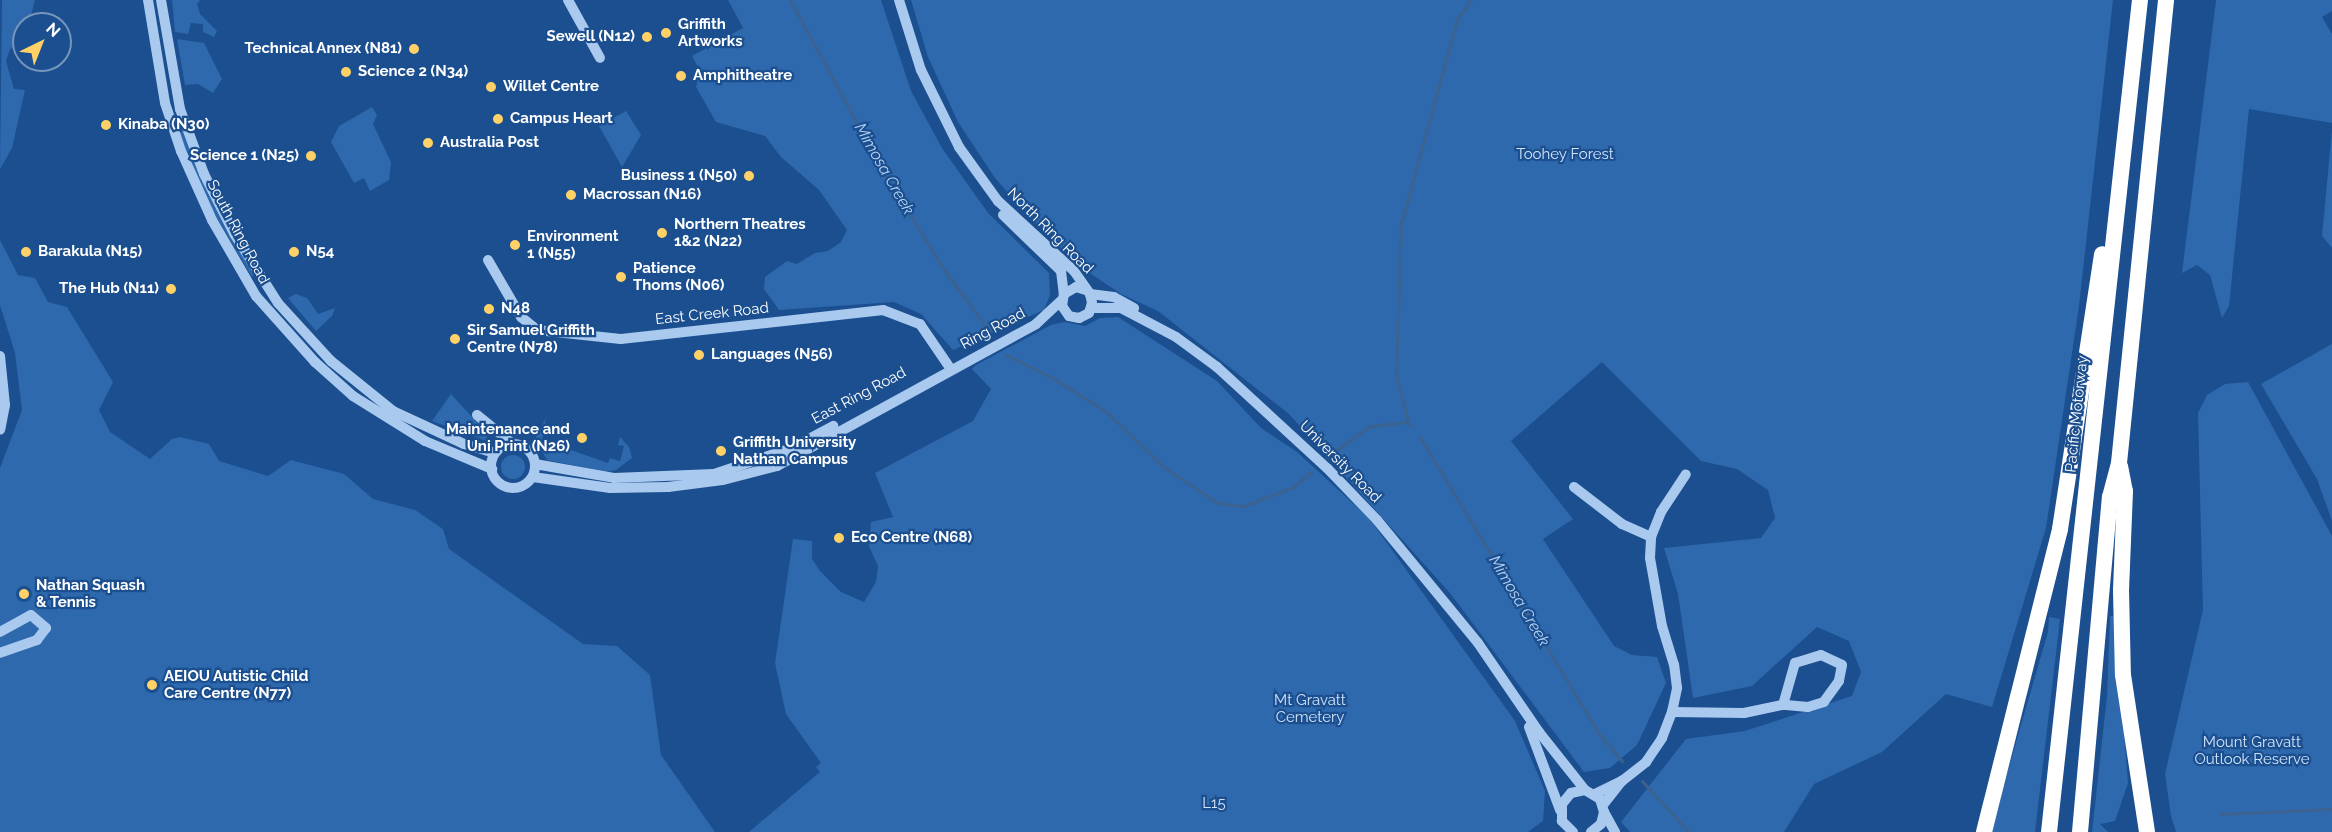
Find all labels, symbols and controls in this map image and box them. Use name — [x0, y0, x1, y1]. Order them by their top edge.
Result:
north arrow — [12, 12, 72, 72]
place label: Griffith Artworks — [678, 15, 743, 50]
text: N — [42, 19, 64, 41]
marker: Griffith Artworks — [659, 26, 673, 40]
place label: Sewell (N12) — [546, 28, 635, 46]
marker: Sewell (N12) — [640, 30, 654, 44]
place label: Technical Annex (N81) — [244, 40, 402, 58]
marker: Technical Annex (N81) — [407, 42, 421, 56]
place label: Science 2 (N34) — [358, 63, 468, 81]
marker: Science 2 (N34) — [339, 65, 353, 79]
place label: Amphitheatre — [693, 67, 792, 85]
marker: Amphitheatre — [674, 69, 688, 83]
place label: Willet Centre — [503, 78, 599, 96]
marker: Willet Centre — [484, 80, 498, 94]
place label: Campus Heart — [510, 110, 613, 128]
marker: Campus Heart — [491, 112, 505, 126]
place label: Kinaba (N30) — [118, 116, 209, 134]
marker: Kinaba (N30) — [99, 118, 113, 132]
water label: Mimosa Creek — [850, 120, 918, 218]
place label: Australia Post — [440, 134, 539, 152]
marker: Australia Post — [421, 136, 435, 150]
park label: Toohey Forest — [1516, 146, 1614, 164]
place label: Science 1 (N25) — [190, 147, 299, 165]
marker: Science 1 (N25) — [304, 149, 318, 163]
place label: Business 1 (N50) — [621, 167, 737, 185]
marker: Business 1 (N50) — [742, 169, 756, 183]
street label: South Ring Road — [203, 177, 273, 287]
street label: North Ring Road — [1003, 184, 1097, 278]
place label: Macrossan (N16) — [583, 186, 701, 204]
marker: Macrossan (N16) — [564, 188, 578, 202]
place label: Northern Theatres 1&2 (N22) — [674, 215, 806, 250]
marker: Northern Theatres 1&2 (N22) — [655, 226, 669, 240]
place label: Environment 1 (N55) — [527, 227, 619, 262]
marker: Environment 1 (N55) — [508, 238, 522, 252]
place label: Barakula (N15) — [38, 243, 142, 261]
place label: N54 — [306, 243, 334, 261]
marker: Barakula (N15) — [19, 245, 33, 259]
marker: N54 — [287, 245, 301, 259]
place label: Patience Thoms (N06) — [633, 259, 724, 294]
marker: Patience Thoms (N06) — [614, 270, 628, 284]
place label: The Hub (N11) — [59, 280, 159, 298]
marker: The Hub (N11) — [164, 282, 178, 296]
street label: East Creek Road — [654, 299, 770, 329]
place label: N48 — [501, 300, 530, 318]
marker: N48 — [482, 302, 496, 316]
street label: Ring Road — [958, 304, 1028, 354]
place label: Sir Samuel Griffith Centre (N78) — [467, 321, 596, 356]
marker: Sir Samuel Griffith Centre (N78) — [448, 332, 462, 346]
place label: Languages (N56) — [711, 346, 832, 364]
marker: Languages (N56) — [692, 348, 706, 362]
street label: Pacific Motorway — [2062, 355, 2092, 473]
street label: East Ring Road — [809, 364, 909, 428]
street label: University Road — [1295, 417, 1385, 507]
place label: Maintenance and Uni Print (N26) — [446, 420, 570, 455]
marker: Maintenance and Uni Print (N26) — [575, 431, 589, 445]
place label: Griffith University Nathan Campus — [733, 433, 856, 468]
marker: Griffith University Nathan Campus — [714, 444, 728, 458]
place label: Eco Centre (N68) — [851, 529, 972, 547]
marker: Eco Centre (N68) — [832, 531, 846, 545]
water label: Mimosa Creek — [1484, 552, 1554, 650]
place label: Nathan Squash & Tennis — [36, 576, 145, 611]
marker: Nathan Squash & Tennis — [17, 587, 31, 601]
place label: AEIOU Autistic Child Care Centre (N77) — [164, 667, 309, 702]
marker: AEIOU Autistic Child Care Centre (N77) — [145, 678, 159, 692]
park label: Mt Gravatt Cemetery — [1274, 691, 1346, 726]
park label: Mount Gravatt Outlook Reserve — [2194, 733, 2310, 768]
park label: L15 — [1202, 795, 1226, 813]

